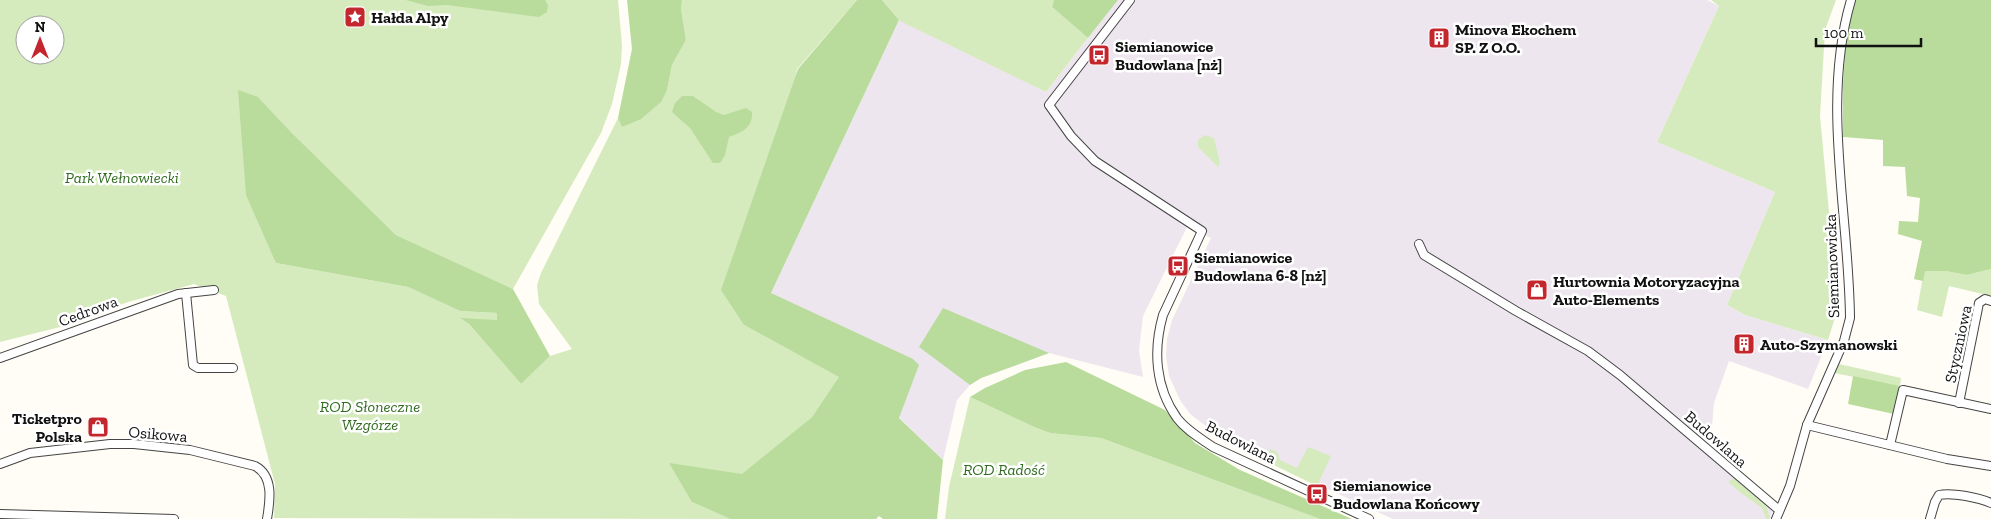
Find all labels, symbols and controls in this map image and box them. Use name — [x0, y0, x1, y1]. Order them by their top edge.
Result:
place icon: Hałda Alpy — [343, 5, 367, 29]
place label: Hałda Alpy — [371, 8, 449, 27]
north arrow — [15, 15, 65, 65]
scale bar — [1816, 15, 1921, 47]
text: N — [35, 19, 46, 36]
place label: Minova Ekochem SP. Z O.O. — [1455, 20, 1576, 57]
text: 100 m — [1824, 24, 1863, 42]
building icon: Minova Ekochem SP. Z O.O. — [1427, 26, 1451, 50]
place label: Siemianowice Budowlana [nż] — [1115, 37, 1222, 75]
bus stop icon: Siemianowice Budowlana [nż] — [1087, 43, 1111, 67]
park label: Park Wełnowiecki — [65, 168, 179, 187]
street label: Siemianowicka — [1821, 213, 1843, 318]
place label: Siemianowice Budowlana 6-8 [nż] — [1194, 248, 1327, 286]
bus stop icon: Siemianowice Budowlana 6-8 [nż] — [1166, 254, 1190, 278]
place label: Hurtownia Motoryzacyjna Auto-Elements — [1553, 272, 1740, 309]
shop icon: Hurtownia Motoryzacyjna Auto-Elements — [1525, 278, 1549, 302]
street label: Cedrowa — [56, 291, 120, 330]
street label: Styczniowa — [1941, 303, 1976, 385]
building icon: Auto-Szymanowski — [1732, 332, 1756, 356]
place label: Auto-Szymanowski — [1760, 335, 1898, 354]
park label: ROD Słoneczne Wzgórze — [320, 397, 420, 434]
street label: Budowlana — [1681, 407, 1751, 471]
place label: Ticketpro Polska — [12, 409, 83, 446]
shop icon: Ticketpro Polska — [86, 415, 110, 439]
street label: Budowlana — [1203, 416, 1280, 468]
street label: Osikowa — [128, 422, 189, 446]
park label: ROD Radość — [963, 460, 1045, 479]
place label: Siemianowice Budowlana Końcowy — [1333, 476, 1480, 513]
bus stop icon: Siemianowice Budowlana Końcowy — [1305, 482, 1329, 506]

